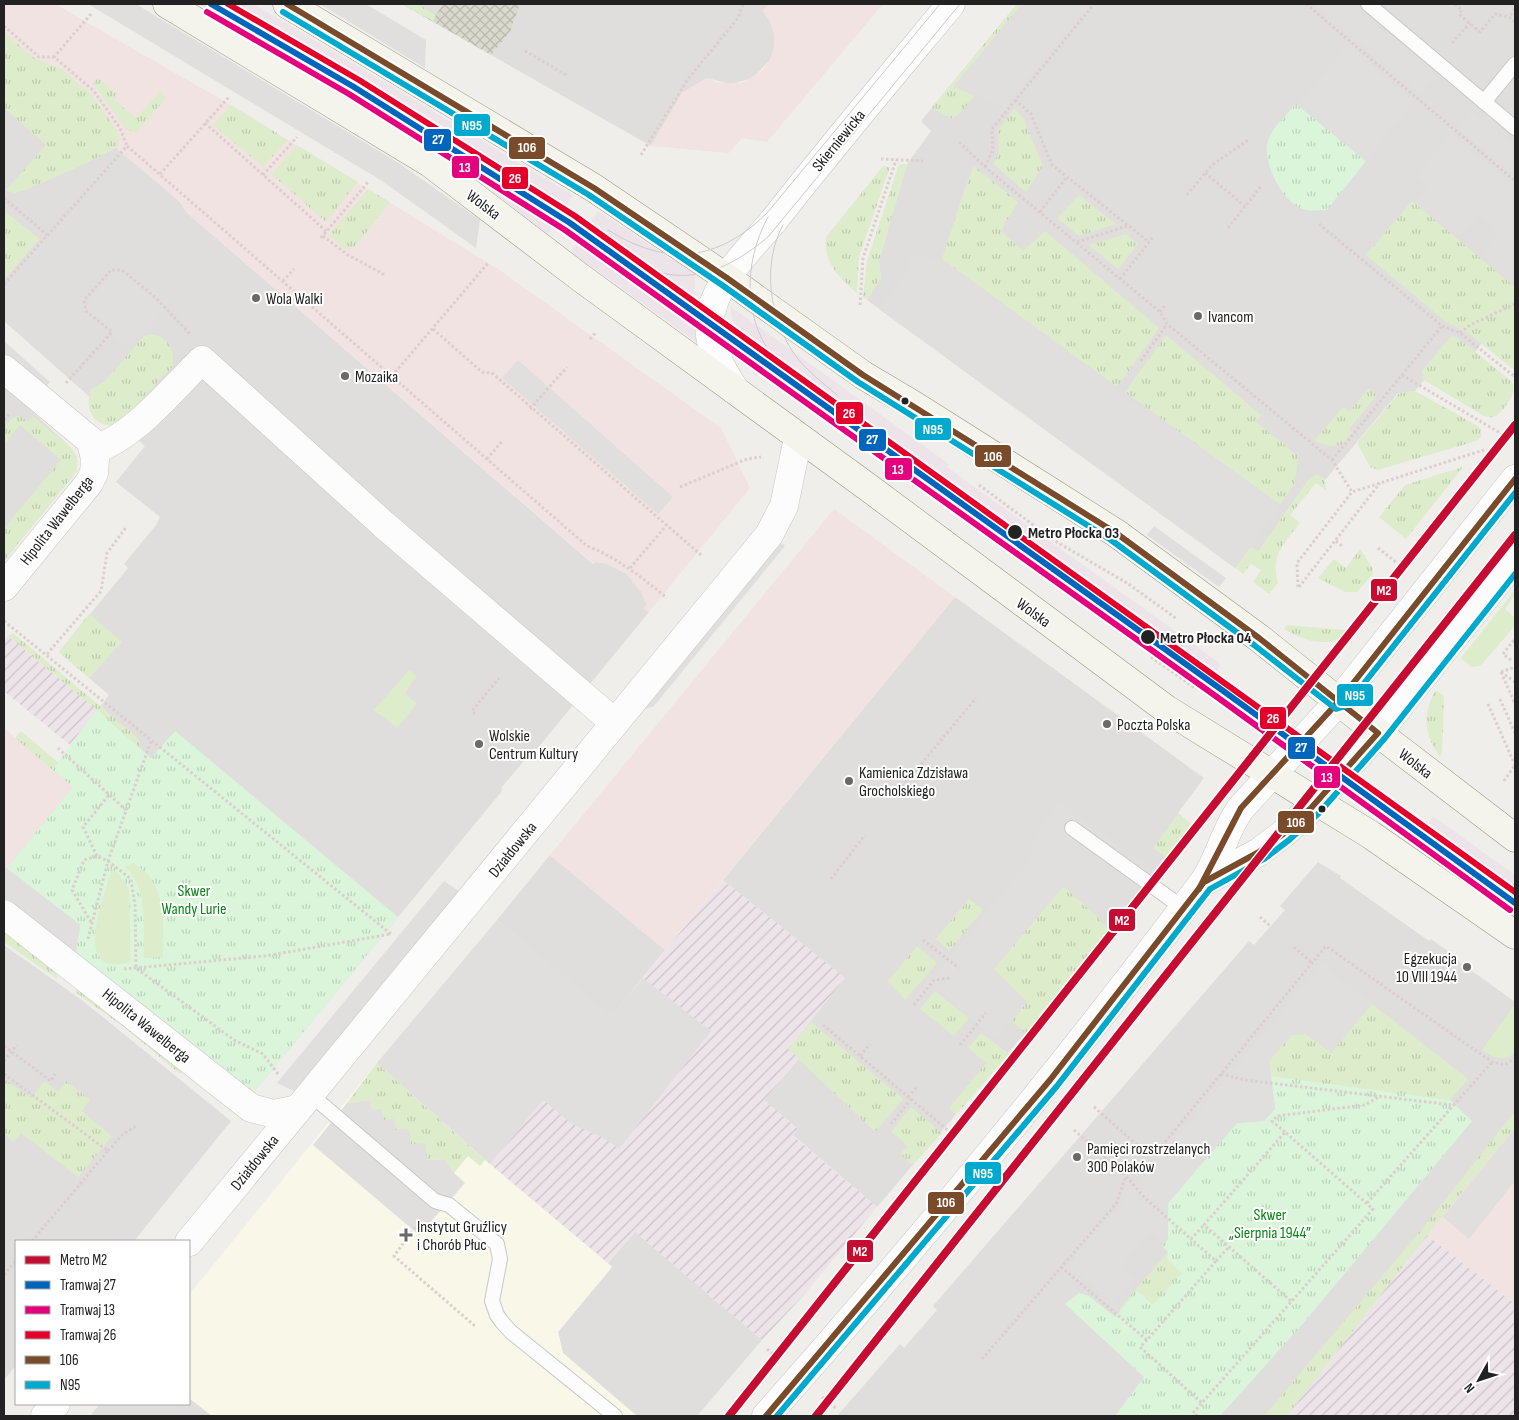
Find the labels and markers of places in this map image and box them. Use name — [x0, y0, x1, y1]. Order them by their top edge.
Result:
place label: Wola Walki — [266, 290, 323, 309]
marker: Wola Walki — [250, 292, 262, 304]
place label: Ivancom — [1208, 308, 1253, 327]
marker: Ivancom — [1192, 310, 1204, 322]
place label: Mozaika — [355, 368, 398, 387]
marker: Mozaika — [339, 370, 351, 382]
unlabelled marker — [900, 396, 910, 406]
marker: Metro Płocka 03 — [1006, 523, 1024, 541]
place label: Metro Płocka 03 — [1028, 524, 1119, 543]
marker: Metro Płocka 04 — [1139, 628, 1157, 646]
place label: Metro Płocka 04 — [1160, 629, 1252, 648]
place label: Poczta Polska — [1117, 716, 1190, 735]
marker: Poczta Polska — [1101, 718, 1113, 730]
place label: Wolskie Centrum Kultury — [489, 727, 578, 764]
marker: Wolskie Centrum Kultury — [473, 738, 485, 750]
place label: Kamienica Zdzisława Grocholskiego — [859, 764, 968, 801]
marker: Kamienica Zdzisława Grocholskiego — [843, 775, 855, 787]
unlabelled marker — [1317, 804, 1327, 814]
place label: Egzekucja 10 VIII 1944 — [1396, 950, 1457, 987]
marker: Egzekucja 10 VIII 1944 — [1461, 961, 1473, 973]
place label: Pamięci rozstrzelanych 300 Polaków — [1087, 1140, 1210, 1177]
marker: Pamięci rozstrzelanych 300 Polaków — [1071, 1151, 1083, 1163]
place label: Instytut Gruźlicy i Chorób Płuc — [417, 1218, 507, 1255]
marker: Instytut Gruźlicy i Chorób Płuc — [399, 1228, 413, 1242]

